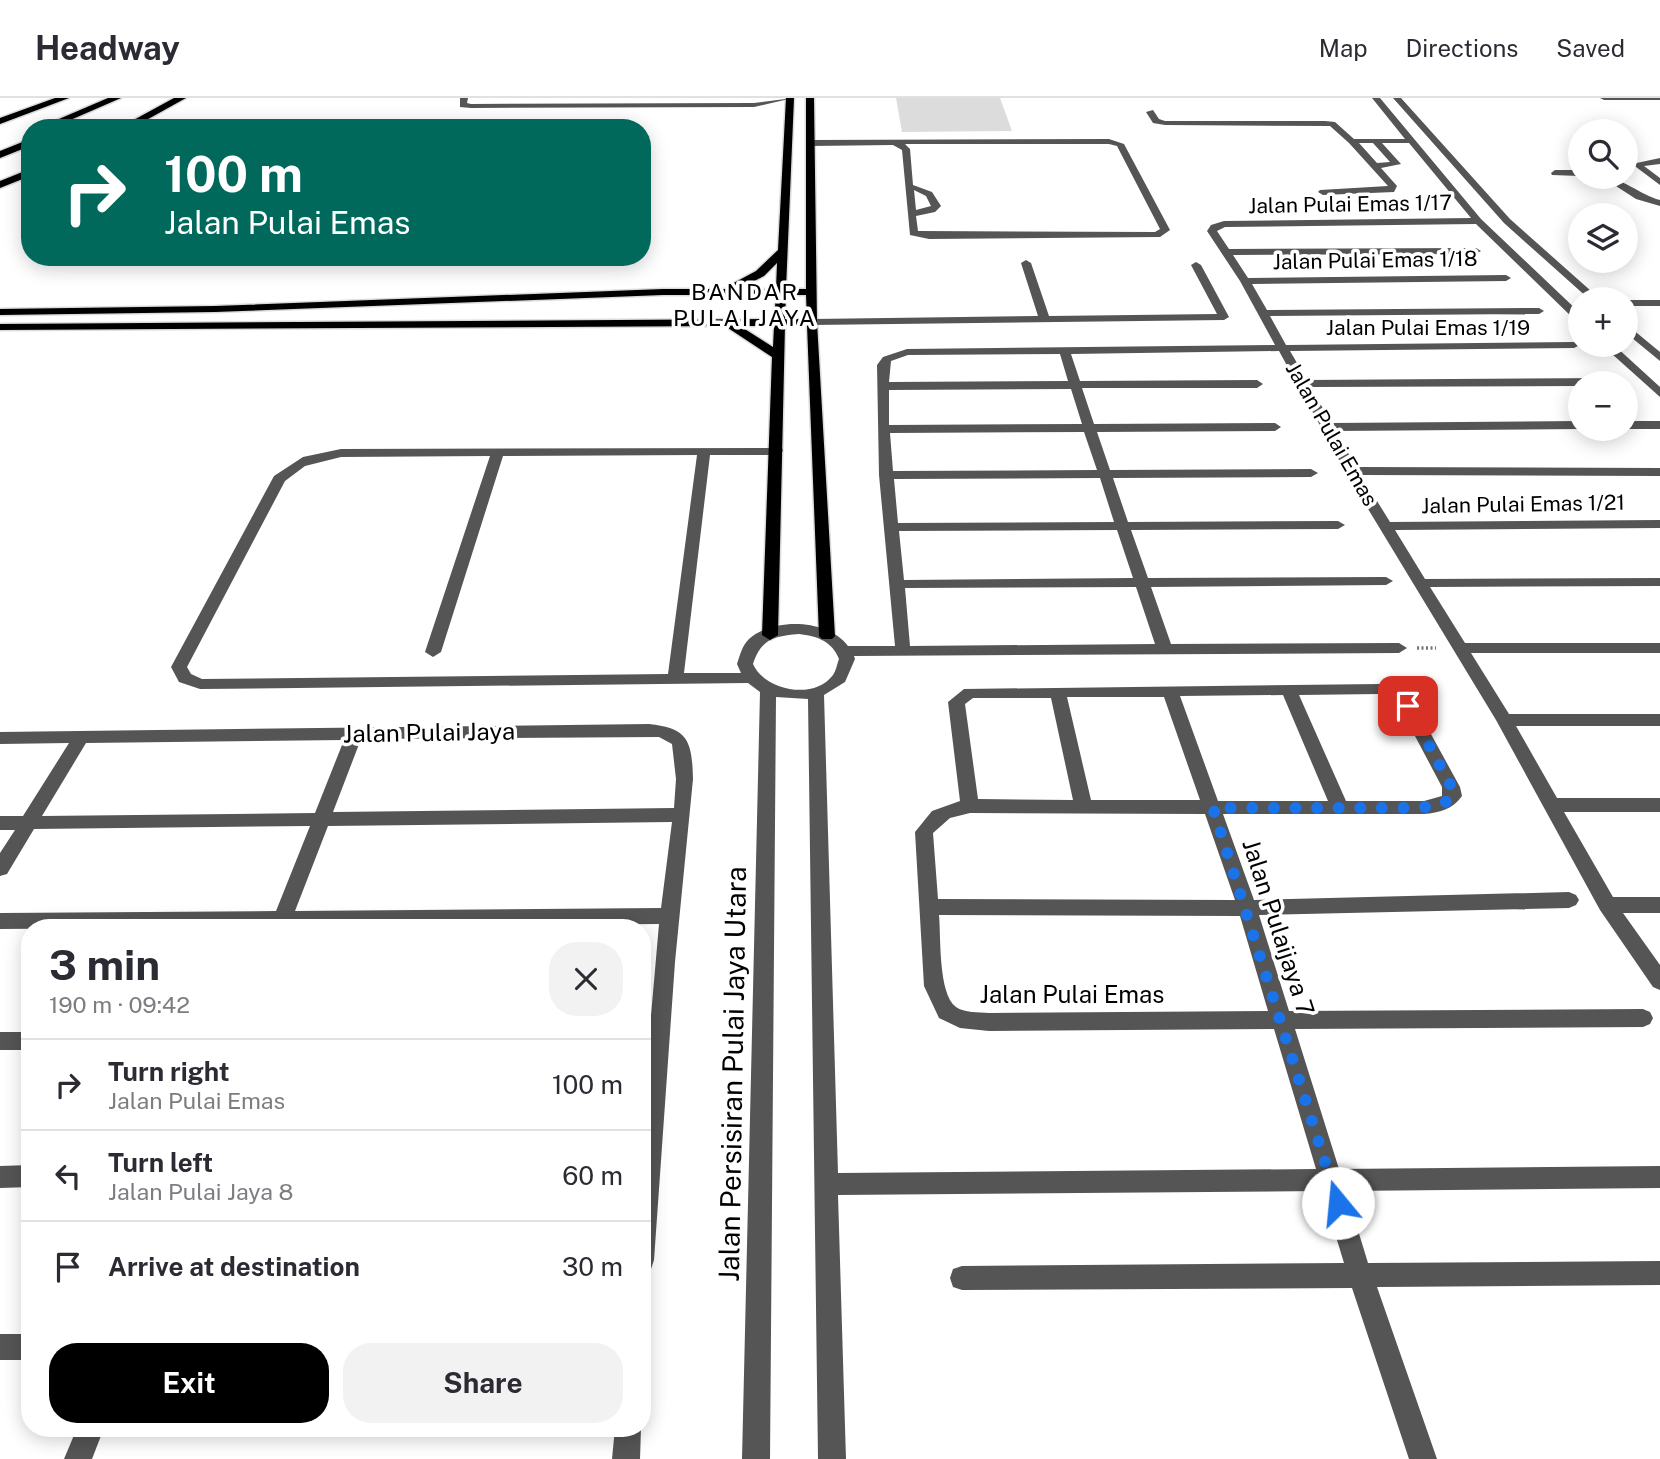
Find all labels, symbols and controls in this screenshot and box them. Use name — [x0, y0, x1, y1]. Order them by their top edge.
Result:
text: Headway — [35, 29, 180, 67]
text: Map — [1319, 34, 1368, 62]
text: Directions — [1406, 34, 1518, 62]
text: Saved — [1556, 34, 1625, 62]
map controls — [1568, 119, 1638, 441]
button: search — [1568, 119, 1638, 189]
text: 100 m — [164, 145, 303, 203]
icon: right — [49, 147, 140, 238]
street label: Jalan Pulai Emas 1/17 — [1248, 190, 1452, 218]
button: layers — [1568, 203, 1638, 273]
text: Jalan Pulai Emas — [164, 204, 410, 241]
street label: Jalan Pulai Emas 1/18 — [1272, 246, 1478, 274]
district label: BANDAR PULAI JAYA — [673, 278, 817, 331]
button: + — [1568, 287, 1638, 357]
street label: Jalan Pulai Emas 1/19 — [1326, 315, 1530, 340]
street label: Jalan Pulai Emas — [1281, 358, 1383, 510]
button: − — [1568, 371, 1638, 441]
street label: Jalan Pulai Emas 1/21 — [1421, 490, 1625, 518]
pin — [1378, 676, 1438, 736]
icon: arrive — [1389, 687, 1427, 725]
street label: Jalan Pulai Jaya — [343, 716, 515, 748]
street label: Jalan Pulaijaya 7 — [1237, 835, 1321, 1019]
street label: Jalan Persisiran Pulai Jaya Utara — [712, 866, 752, 1282]
text: 3 min — [49, 940, 160, 989]
button: close — [549, 942, 623, 1016]
street label: Jalan Pulai Emas — [980, 980, 1164, 1008]
text: 190 m · 09:42 — [49, 991, 190, 1018]
text: Turn right — [108, 1056, 230, 1087]
icon: right — [49, 1066, 87, 1104]
text: 100 m — [552, 1069, 623, 1100]
text: Jalan Pulai Emas — [108, 1087, 285, 1114]
text: Turn left — [108, 1147, 213, 1178]
icon: left — [49, 1157, 87, 1195]
text: 60 m — [562, 1160, 623, 1191]
position arrow — [1301, 1166, 1375, 1240]
text: Jalan Pulai Jaya 8 — [108, 1178, 294, 1205]
icon: arrive — [49, 1248, 87, 1286]
text: Arrive at destination — [108, 1251, 360, 1282]
text: 30 m — [562, 1251, 623, 1282]
button: Exit — [49, 1343, 329, 1423]
button: Share — [343, 1343, 623, 1423]

